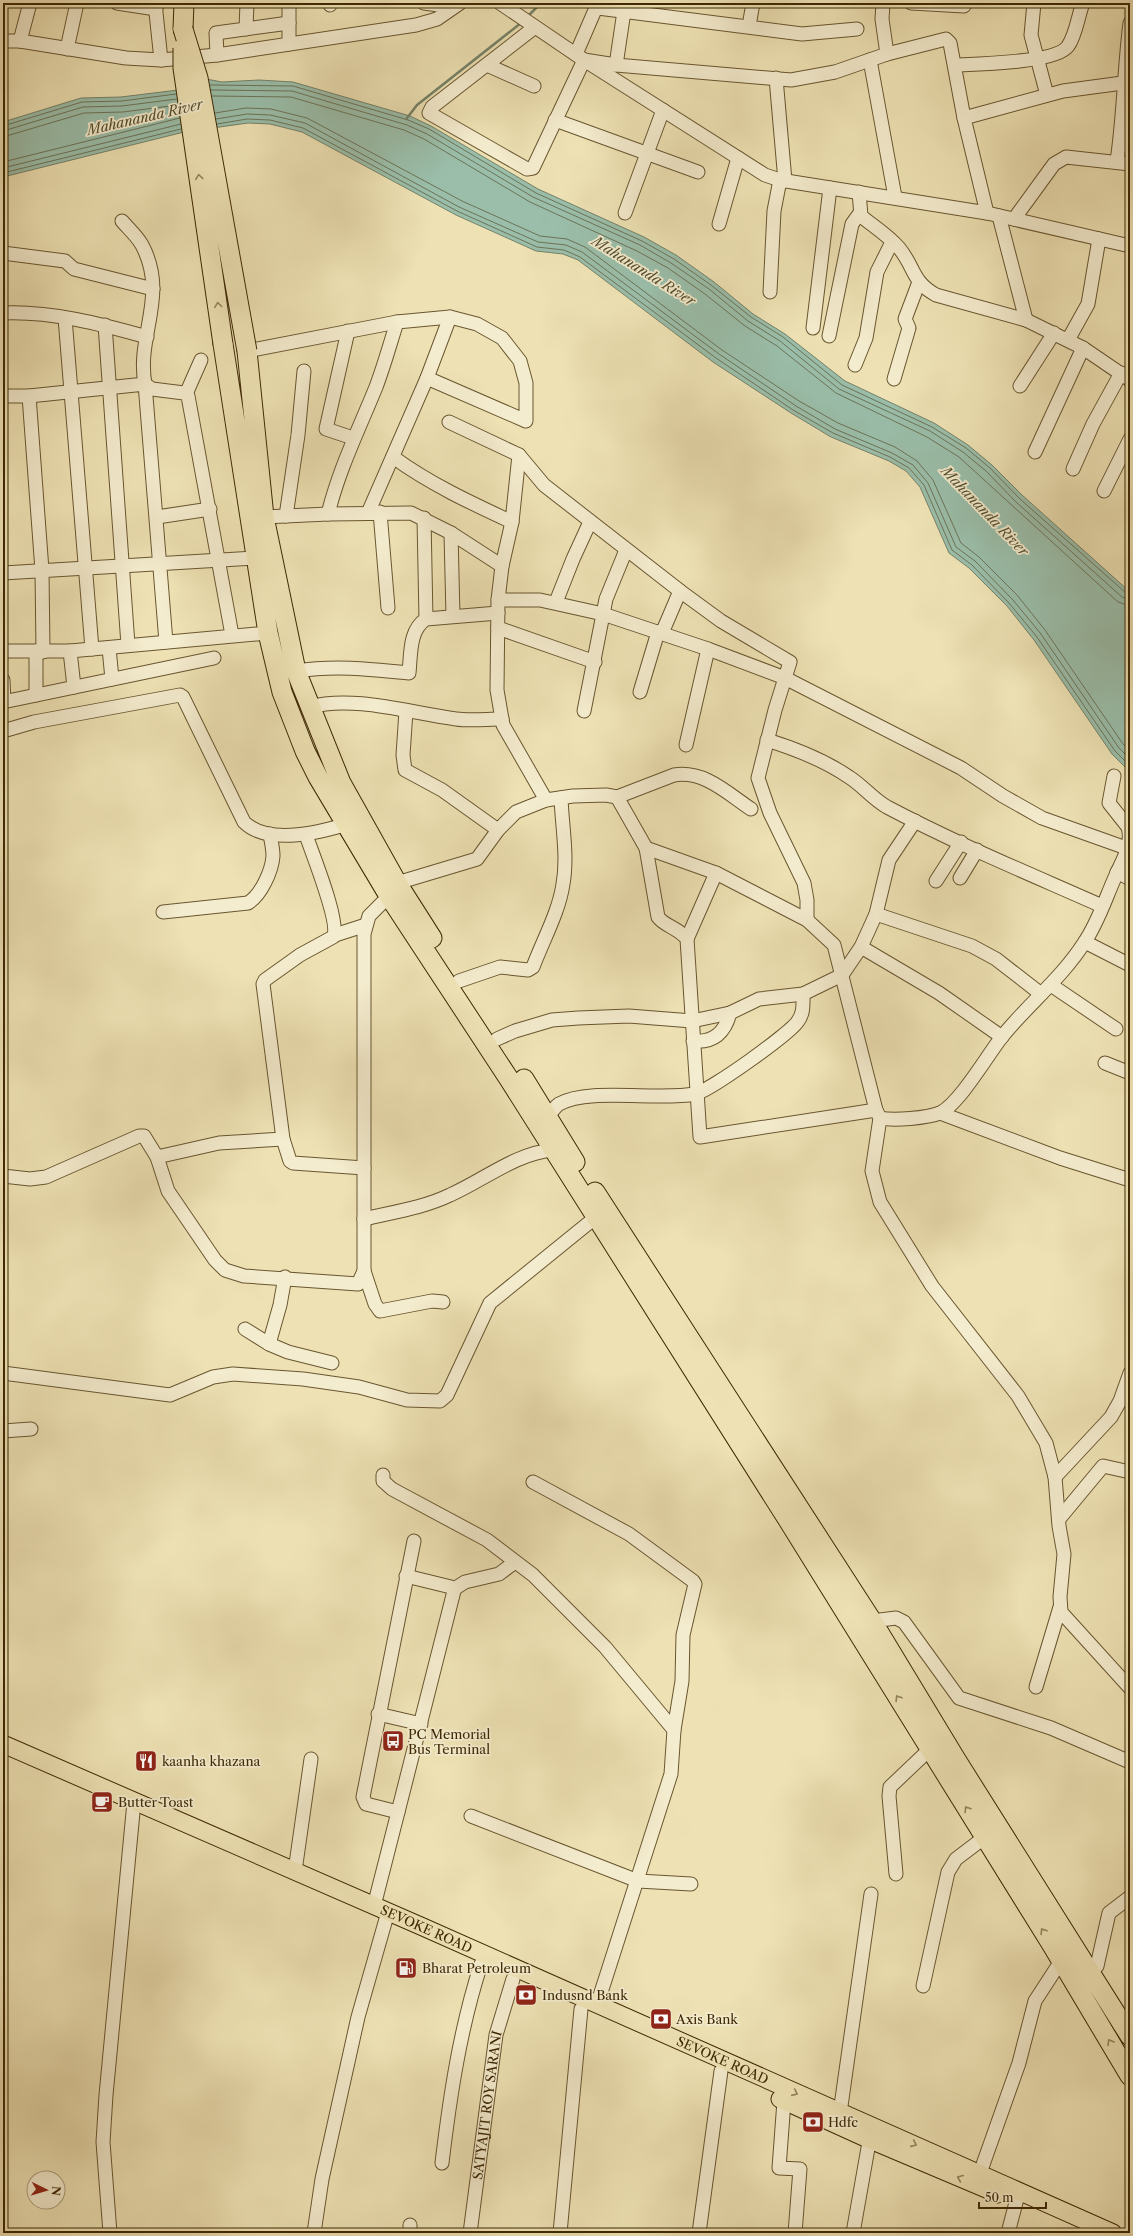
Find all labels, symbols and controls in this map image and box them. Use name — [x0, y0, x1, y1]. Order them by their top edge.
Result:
water label: Mahananda River — [83, 95, 206, 140]
one-way arrow — [195, 173, 204, 180]
water label: Mahananda River — [587, 231, 700, 311]
one-way arrow — [214, 302, 223, 308]
water label: Mahananda River — [936, 461, 1034, 561]
one-way arrow — [896, 1695, 903, 1702]
place label: PC Memorial Bus Terminal — [408, 1726, 491, 1757]
bus stop icon: PC Memorial Bus Terminal — [380, 1728, 406, 1754]
restaurant icon: kaanha khazana — [133, 1748, 159, 1774]
place label: kaanha khazana — [162, 1753, 261, 1769]
cafe icon: Butter Toast — [89, 1789, 115, 1815]
place label: Butter Toast — [118, 1794, 194, 1810]
one-way arrow — [964, 1806, 972, 1813]
street label: SEVOKE ROAD — [378, 1901, 475, 1956]
one-way arrow — [1040, 1928, 1048, 1935]
fuel station icon: Bharat Petroleum — [393, 1955, 419, 1981]
place label: Bharat Petroleum — [422, 1960, 531, 1976]
bank icon: Indusnd Bank — [513, 1982, 539, 2008]
place label: Indusnd Bank — [542, 1987, 628, 2003]
bank icon: Axis Bank — [648, 2006, 674, 2032]
place label: Axis Bank — [675, 2011, 738, 2027]
street label: SATYAJIT ROY SARANI — [469, 2028, 505, 2181]
street label: SEVOKE ROAD — [674, 2033, 771, 2087]
one-way arrow — [1107, 2039, 1114, 2046]
one-way arrow — [791, 2088, 798, 2096]
bank icon: Hdfc — [800, 2109, 826, 2135]
place label: Hdfc — [828, 2114, 858, 2130]
one-way arrow — [909, 2139, 917, 2147]
north arrow — [26, 2170, 66, 2210]
one-way arrow — [957, 2175, 964, 2183]
scale bar — [979, 2184, 1046, 2210]
text: N — [49, 2185, 63, 2197]
text: 50 m — [985, 2190, 1014, 2205]

